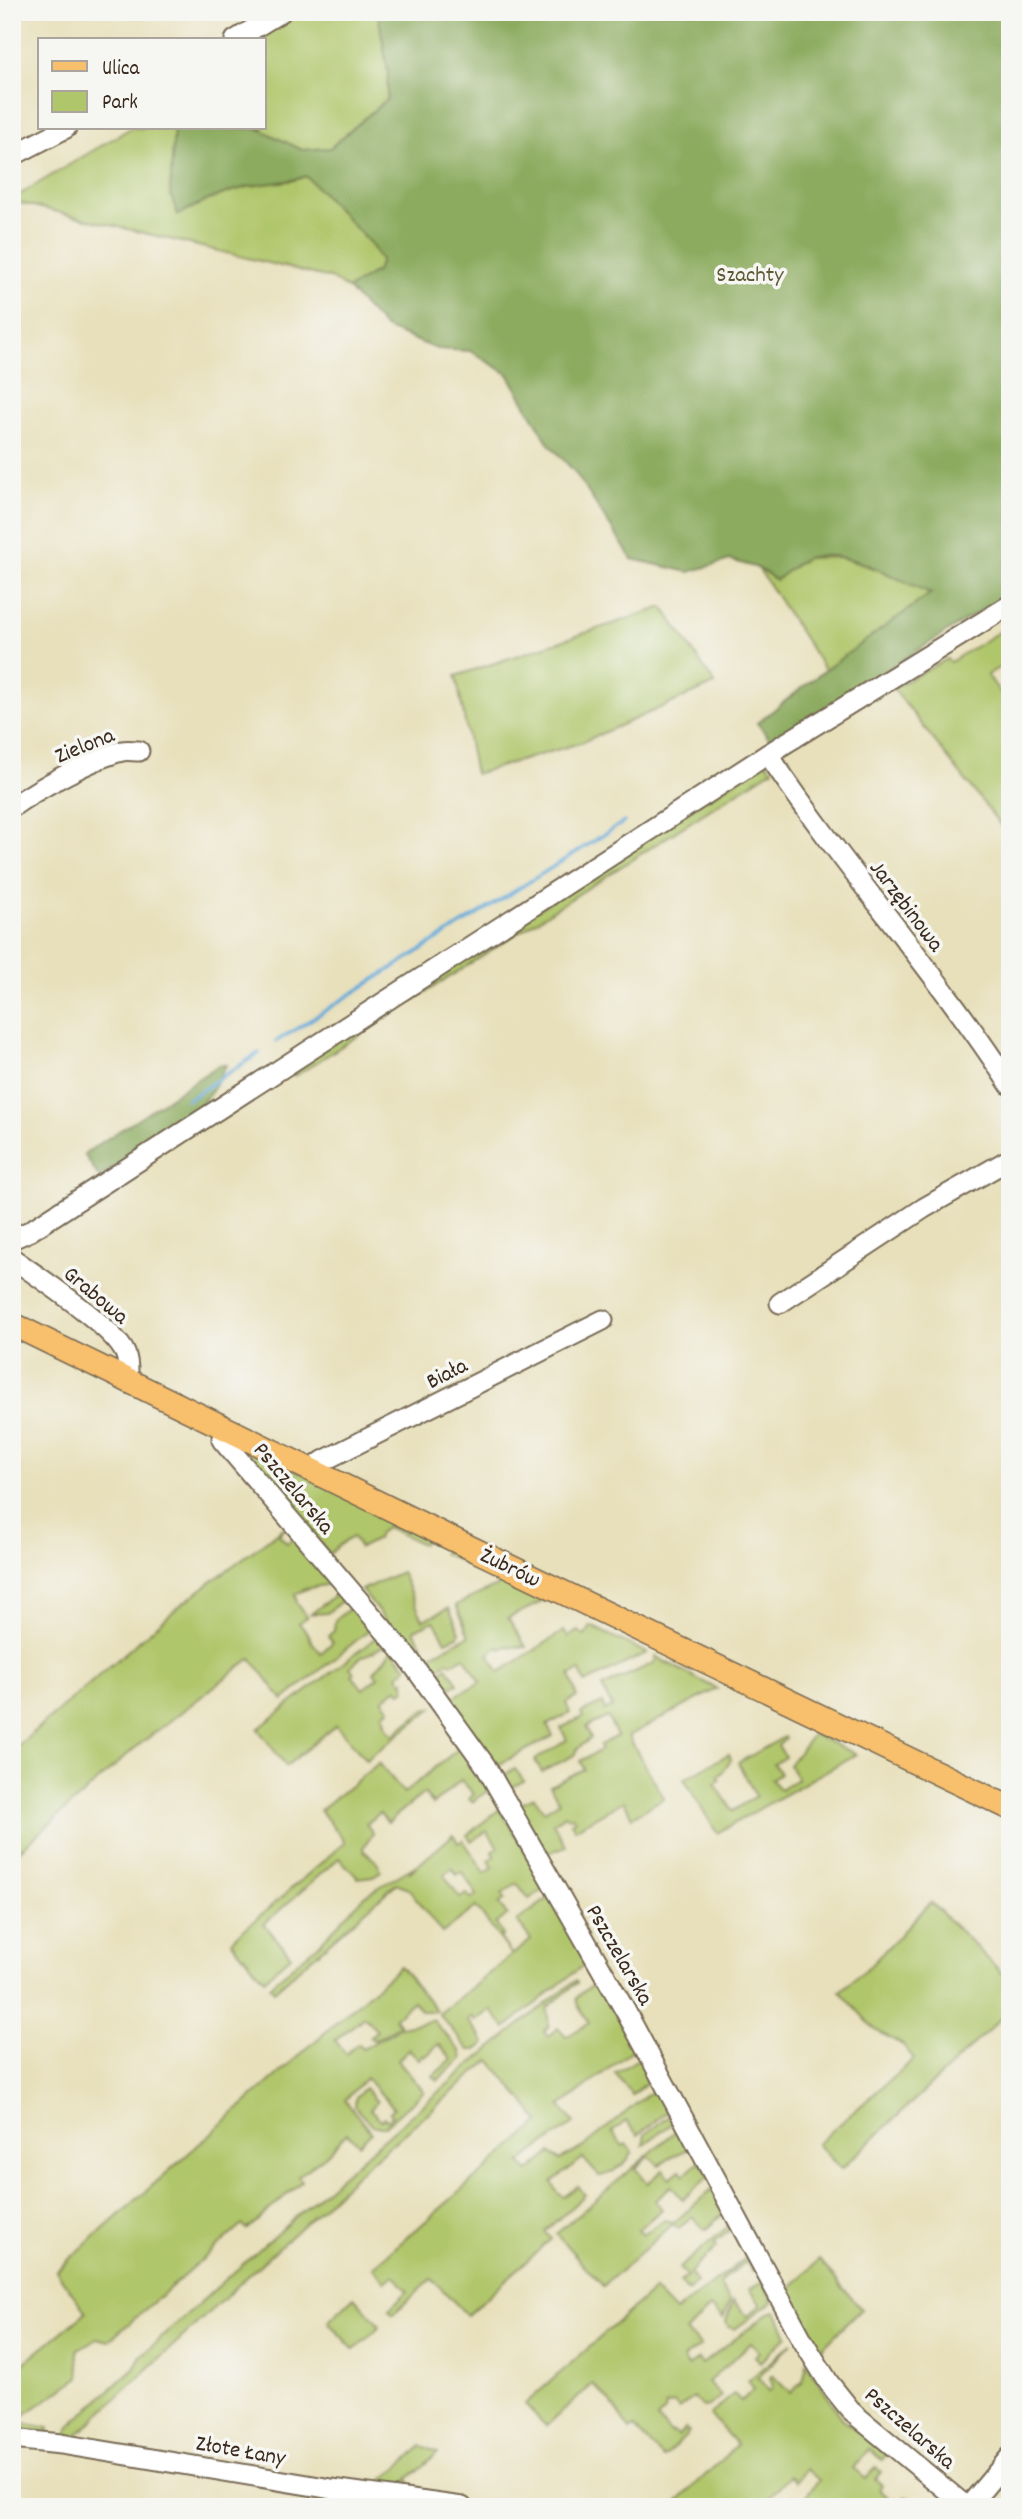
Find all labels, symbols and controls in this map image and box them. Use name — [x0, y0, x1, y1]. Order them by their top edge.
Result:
legend — [38, 38, 266, 130]
text: Ulica — [102, 55, 140, 85]
text: Park — [102, 89, 138, 119]
park label: Szachty — [716, 260, 784, 293]
street label: Zielona — [51, 720, 121, 774]
street label: Jarzębinowa — [860, 854, 951, 961]
street label: Grabowa — [55, 1259, 136, 1335]
street label: Biała — [421, 1350, 475, 1399]
street label: Pszczelarska — [244, 1436, 342, 1544]
street label: Żubrów — [474, 1540, 545, 1598]
street label: Pszczelarska — [576, 1899, 661, 2013]
street label: Pszczelarska — [856, 2381, 963, 2480]
street label: Złote Łany — [193, 2428, 288, 2477]

